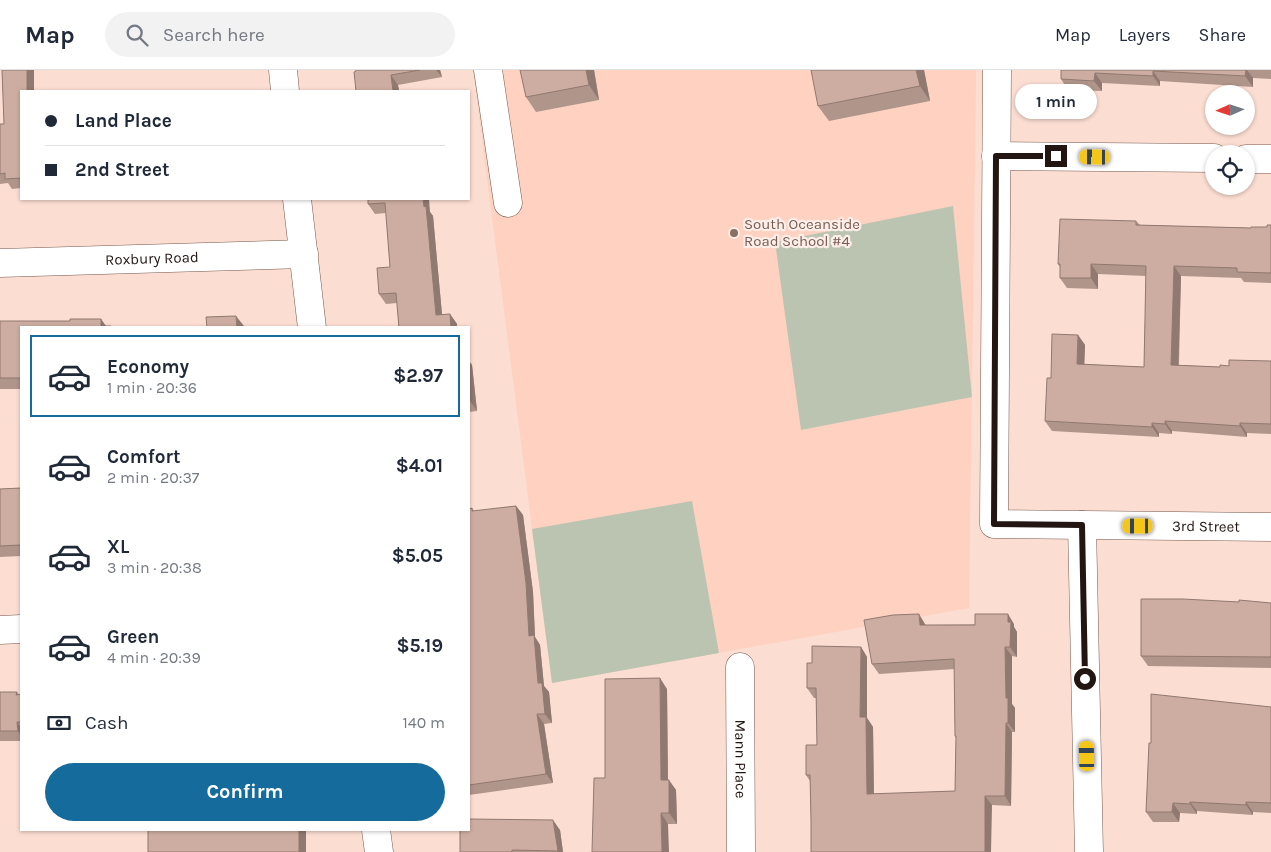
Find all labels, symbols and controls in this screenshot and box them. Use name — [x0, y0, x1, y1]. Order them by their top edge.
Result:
search box — [105, 12, 455, 57]
text: Map — [25, 21, 75, 49]
icon: search — [123, 21, 151, 49]
text: Search here — [163, 24, 265, 46]
text: Map — [1055, 24, 1091, 46]
text: Layers — [1119, 24, 1171, 46]
text: Share — [1199, 24, 1246, 46]
callout: 1 min — [1015, 83, 1097, 118]
north arrow — [1205, 85, 1255, 135]
map controls — [1205, 85, 1255, 195]
text: 1 min — [1036, 92, 1076, 111]
text: Land Place — [75, 110, 172, 132]
route end — [1045, 145, 1067, 167]
button: locate — [1205, 145, 1255, 195]
car — [1079, 149, 1110, 165]
text: 2nd Street — [75, 159, 170, 181]
place label: South Oceanside Road School #4 — [744, 215, 860, 250]
marker: South Oceanside Road School #4 — [728, 227, 740, 239]
street label: Roxbury Road — [105, 248, 199, 269]
icon: car — [47, 354, 92, 399]
text: Economy — [107, 356, 189, 378]
text: $2.97 — [393, 365, 443, 387]
text: 1 min · 20:36 — [107, 378, 197, 397]
icon: car — [47, 444, 92, 489]
text: Comfort — [107, 446, 181, 468]
text: $4.01 — [396, 455, 443, 477]
text: 2 min · 20:37 — [107, 468, 199, 487]
street label: 3rd Street — [1172, 517, 1240, 536]
car — [1123, 519, 1153, 534]
icon: car — [47, 534, 92, 579]
text: XL — [107, 536, 129, 558]
text: $5.05 — [392, 545, 443, 567]
text: 3 min · 20:38 — [107, 558, 202, 577]
icon: car — [47, 624, 92, 669]
text: Green — [107, 626, 159, 648]
text: $5.19 — [396, 635, 443, 657]
text: 4 min · 20:39 — [107, 648, 201, 667]
route start — [1074, 668, 1096, 690]
icon: cash — [45, 709, 73, 737]
text: Cash — [85, 712, 129, 734]
text: 140 m — [403, 713, 445, 732]
street label: Mann Place — [731, 719, 750, 798]
car — [1079, 741, 1094, 771]
button: Confirm — [45, 763, 445, 821]

